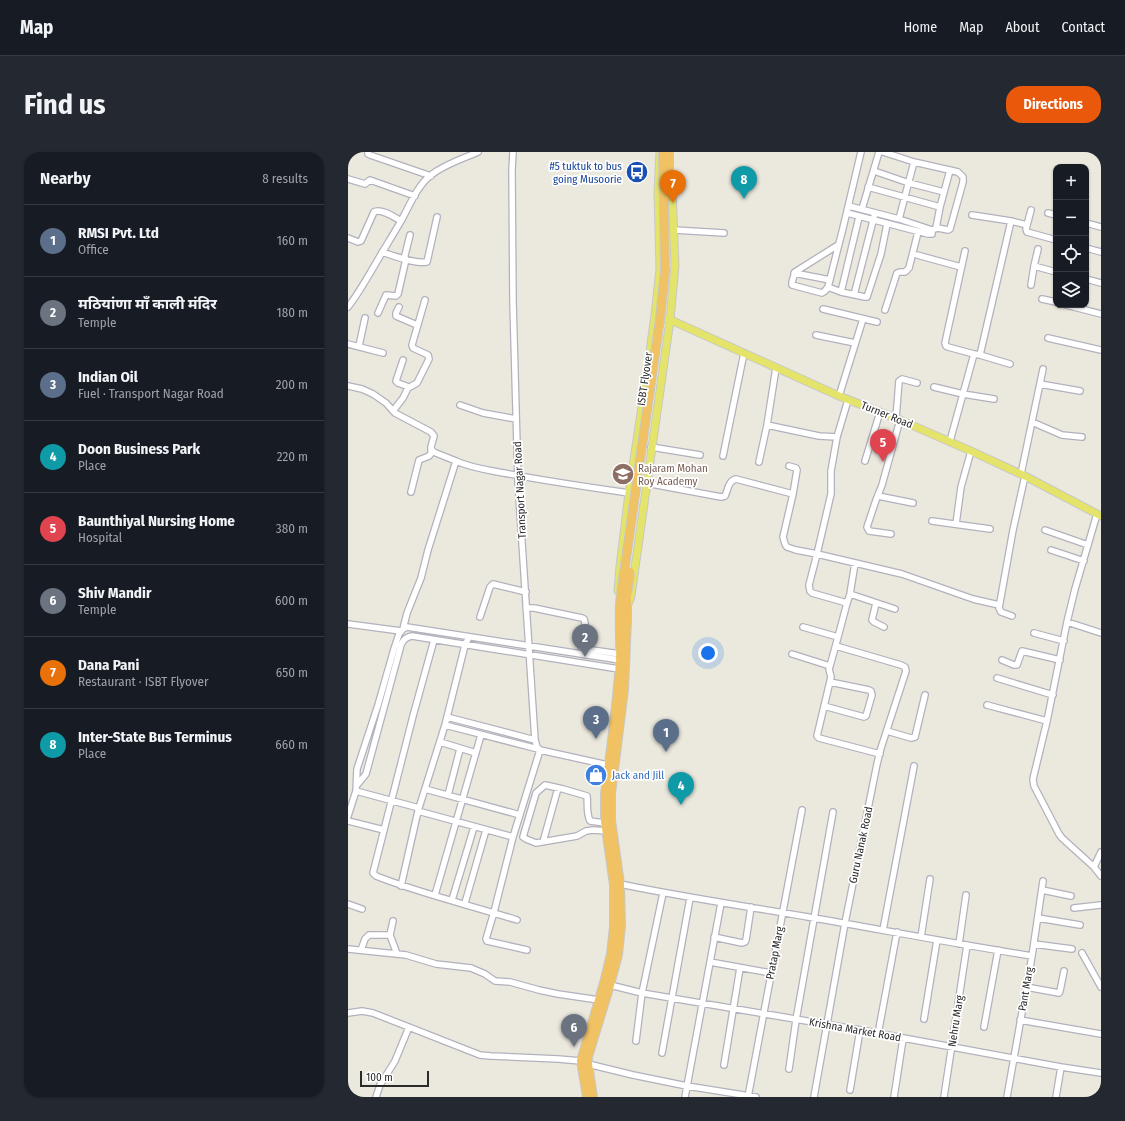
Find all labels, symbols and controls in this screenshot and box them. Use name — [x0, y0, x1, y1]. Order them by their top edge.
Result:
text: Map — [20, 16, 53, 39]
text: Home — [904, 19, 937, 36]
text: Map — [959, 19, 983, 36]
text: About — [1005, 19, 1040, 36]
text: Contact — [1062, 19, 1105, 36]
button: Directions — [1006, 86, 1101, 123]
text: Find us — [24, 88, 106, 121]
bus stop icon: #5 tuktuk to bus going Musoorie — [624, 159, 650, 185]
place label: #5 tuktuk to bus going Musoorie — [550, 160, 622, 186]
map controls — [1053, 164, 1089, 308]
button: + — [1053, 164, 1089, 200]
pin: 8 — [731, 166, 757, 199]
text: Nearby — [40, 168, 91, 189]
pin: 7 — [660, 170, 686, 203]
text: 8 results — [262, 171, 308, 186]
button: − — [1053, 200, 1089, 236]
text: RMSI Pvt. Ltd — [78, 224, 159, 242]
text: 1 — [50, 233, 56, 248]
text: 160 m — [277, 233, 308, 248]
button: locate — [1053, 236, 1089, 272]
text: Office — [78, 242, 109, 257]
button: layers — [1053, 272, 1089, 308]
text: मठियांणा माँ काली मंदिर — [78, 295, 217, 313]
text: 2 — [50, 305, 56, 320]
text: 180 m — [277, 305, 308, 320]
text: Temple — [78, 315, 116, 330]
street label: ISBT Flyover — [635, 351, 655, 407]
text: Indian Oil — [78, 368, 138, 386]
text: 3 — [50, 377, 56, 392]
text: 200 m — [276, 377, 308, 392]
text: Fuel · Transport Nagar Road — [78, 386, 224, 401]
street label: Turner Road — [859, 399, 915, 431]
pin: 5 — [870, 429, 896, 462]
text: Doon Business Park — [78, 440, 200, 458]
street label: Transport Nagar Road — [511, 441, 529, 539]
text: 4 — [50, 449, 56, 464]
text: 220 m — [277, 449, 308, 464]
text: Place — [78, 458, 106, 473]
school or university icon: Rajaram Mohan Roy Academy — [610, 461, 636, 487]
place label: Rajaram Mohan Roy Academy — [638, 462, 708, 488]
text: Baunthiyal Nursing Home — [78, 512, 235, 530]
text: 5 — [50, 521, 56, 536]
text: 380 m — [276, 521, 308, 536]
text: Hospital — [78, 530, 122, 545]
text: Shiv Mandir — [78, 584, 151, 602]
text: 6 — [50, 593, 56, 608]
text: 600 m — [275, 593, 308, 608]
text: Temple — [78, 602, 116, 617]
pin: 2 — [572, 624, 598, 657]
your location — [698, 643, 718, 663]
text: Dana Pani — [78, 656, 139, 674]
text: 7 — [50, 665, 56, 680]
text: 650 m — [276, 665, 308, 680]
text: Restaurant · ISBT Flyover — [78, 674, 209, 689]
pin: 3 — [583, 706, 609, 739]
pin: 1 — [653, 719, 679, 752]
text: Inter-State Bus Terminus — [78, 728, 232, 746]
text: 8 — [50, 737, 56, 752]
text: 660 m — [275, 737, 308, 752]
text: Place — [78, 746, 106, 761]
shop icon: Jack and Jill — [583, 762, 609, 788]
place label: Jack and Jill — [612, 769, 664, 782]
pin: 4 — [668, 772, 694, 805]
street label: Guru Nanak Road — [847, 805, 875, 885]
street label: Pratap Marg — [763, 925, 787, 981]
street label: Pant Marg — [1016, 965, 1036, 1012]
street label: Nehru Marg — [946, 993, 967, 1048]
pin: 6 — [561, 1014, 587, 1047]
street label: Krishna Market Road — [808, 1016, 902, 1044]
scale bar — [360, 1069, 429, 1088]
text: 100 m — [366, 1071, 393, 1084]

